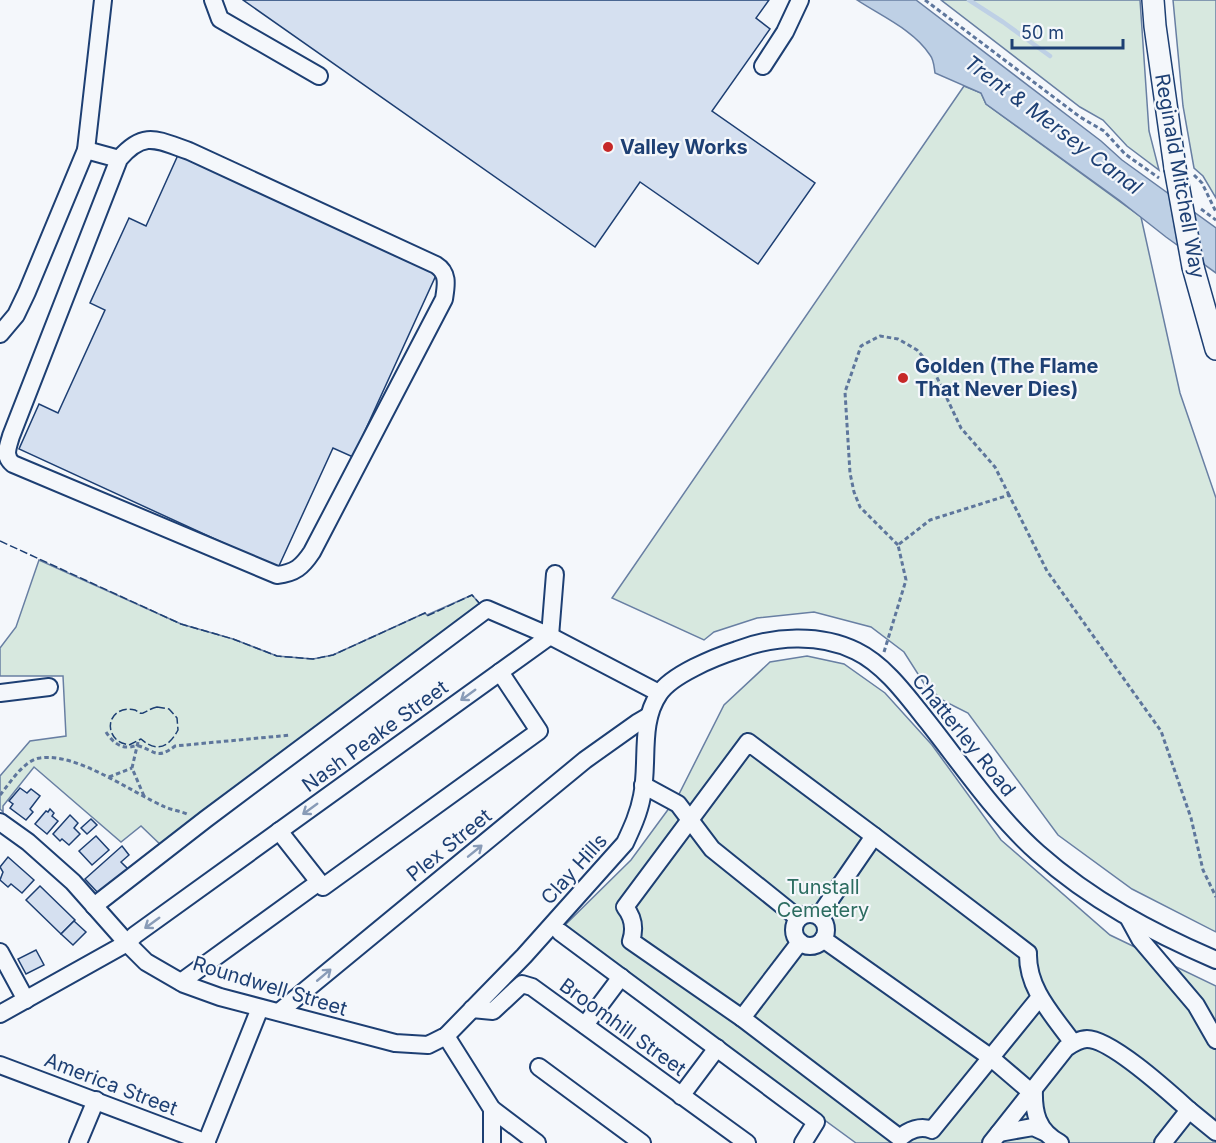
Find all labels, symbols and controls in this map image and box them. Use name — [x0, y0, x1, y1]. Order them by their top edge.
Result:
scale bar — [1012, 12, 1123, 50]
text: 50 m — [1021, 22, 1064, 43]
water label: Trent & Mersey Canal — [960, 50, 1148, 200]
street label: Reginald Mitchell Way — [1150, 72, 1210, 280]
place label: Valley Works — [620, 135, 748, 159]
marker: Valley Works — [601, 140, 615, 154]
place label: Golden (The Flame That Never Dies) — [915, 354, 1098, 401]
marker: Golden (The Flame That Never Dies) — [896, 371, 910, 385]
street label: Chatterley Road — [907, 669, 1021, 801]
street label: Nash Peake Street — [297, 675, 453, 797]
one-way arrow — [461, 689, 477, 701]
one-way arrow — [302, 803, 319, 815]
street label: Plex Street — [402, 803, 496, 886]
street label: Clay Hills — [536, 829, 612, 909]
one-way arrow — [467, 844, 482, 858]
park label: Tunstall Cemetery — [777, 875, 869, 922]
one-way arrow — [144, 917, 160, 929]
street label: Roundwell Street — [190, 951, 350, 1021]
one-way arrow — [316, 968, 331, 982]
street label: Broomhill Street — [555, 973, 691, 1081]
street label: America Street — [41, 1048, 181, 1121]

